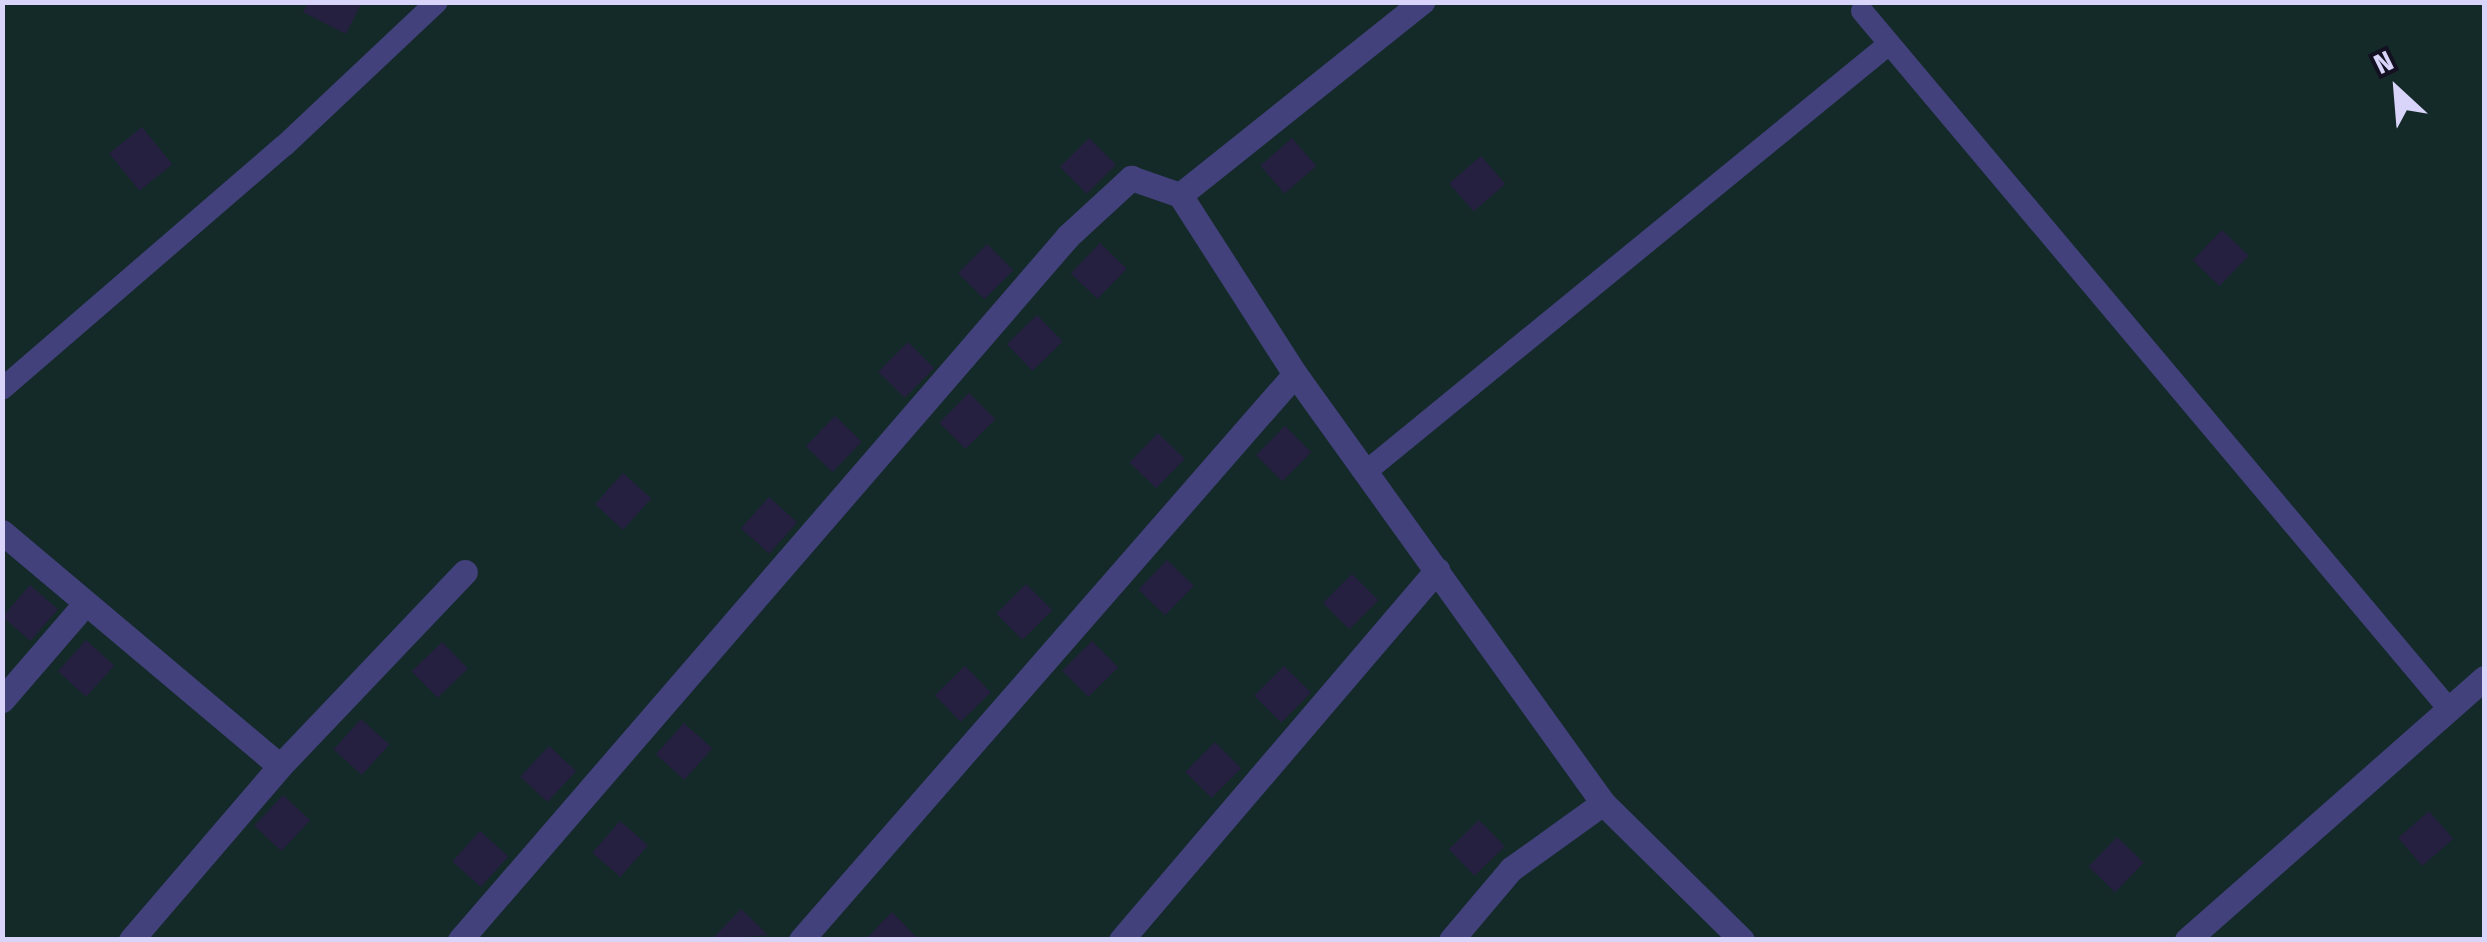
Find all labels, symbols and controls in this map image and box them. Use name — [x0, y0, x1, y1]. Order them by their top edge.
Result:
north arrow — [2347, 40, 2447, 140]
text: N — [2369, 44, 2398, 81]

